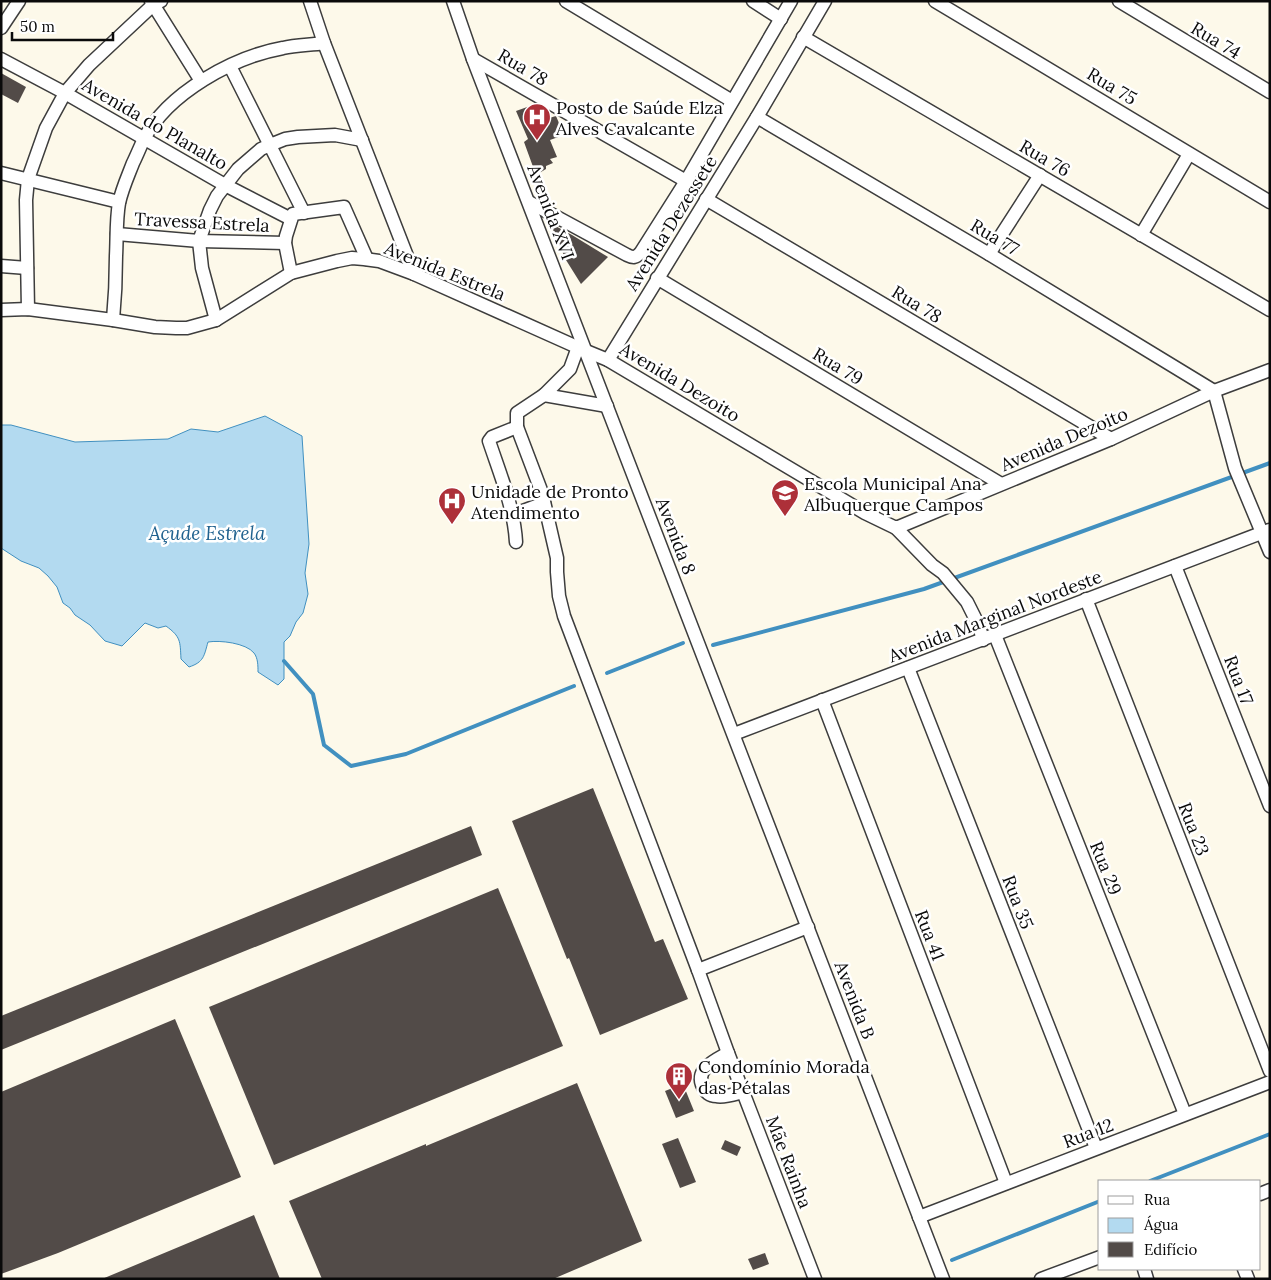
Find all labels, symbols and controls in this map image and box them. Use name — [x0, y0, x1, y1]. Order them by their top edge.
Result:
scale bar — [12, 10, 114, 42]
street label: Rua 74 — [1187, 16, 1245, 64]
text: 50 m — [20, 17, 55, 36]
street label: Rua 78 — [494, 43, 552, 91]
street label: Rua 75 — [1083, 62, 1141, 110]
street label: Avenida do Planalto — [77, 73, 232, 175]
place label: Posto de Saúde Elza Alves Cavalcante — [555, 96, 723, 140]
hospital icon: Posto de Saúde Elza Alves Cavalcante — [522, 102, 552, 141]
street label: Rua 76 — [1016, 134, 1074, 182]
street label: Avenida Dezessete — [620, 151, 722, 296]
street label: Avenida XVI — [522, 160, 580, 263]
street label: Travessa Estrela — [134, 207, 270, 237]
street label: Rua 77 — [967, 214, 1023, 260]
street label: Avenida Estrela — [380, 236, 509, 306]
street label: Rua 78 — [888, 280, 946, 328]
street label: Avenida Dezoito — [615, 337, 744, 427]
street label: Rua 79 — [809, 342, 867, 390]
street label: Avenida Dezoito — [996, 402, 1131, 477]
place label: Escola Municipal Ana Albuquerque Campos — [803, 472, 983, 516]
school or university icon: Escola Municipal Ana Albuquerque Campos — [770, 478, 800, 517]
place label: Unidade de Pronto Atendimento — [470, 480, 628, 524]
hospital icon: Unidade de Pronto Atendimento — [437, 486, 467, 525]
street label: Avenida 8 — [650, 493, 701, 578]
water label: Açude Estrela — [148, 521, 266, 545]
street label: Avenida Marginal Nordeste — [884, 565, 1105, 668]
street label: Rua 17 — [1219, 652, 1259, 708]
street label: Rua 23 — [1173, 799, 1215, 859]
street label: Rua 29 — [1085, 838, 1127, 898]
street label: Rua 35 — [997, 872, 1039, 932]
street label: Rua 41 — [910, 906, 950, 964]
street label: Avenida B — [829, 957, 880, 1042]
place label: Condomínio Morada das Pétalas — [698, 1055, 870, 1099]
building icon: Condomínio Morada das Pétalas — [664, 1061, 694, 1100]
street label: Mãe Rainha — [761, 1113, 817, 1211]
street label: Rua 12 — [1059, 1113, 1117, 1153]
legend — [1098, 1180, 1261, 1270]
text: Rua — [1144, 1190, 1170, 1209]
text: Água — [1143, 1215, 1179, 1234]
text: Edifício — [1144, 1240, 1197, 1259]

